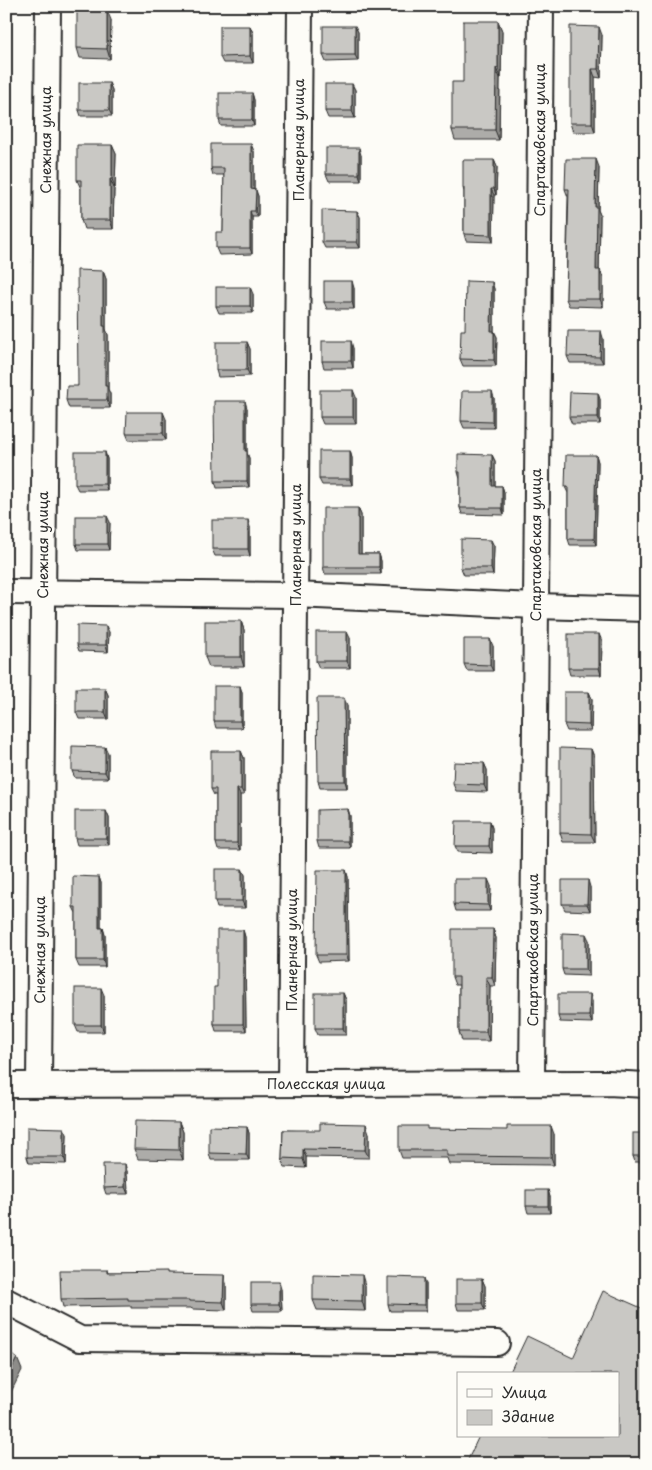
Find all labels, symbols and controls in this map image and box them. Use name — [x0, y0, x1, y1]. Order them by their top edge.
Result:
street label: Спартаковская улица — [529, 63, 550, 217]
street label: Планерная улица — [288, 79, 309, 201]
street label: Снежная улица — [35, 86, 56, 194]
street label: Спартаковская улица — [525, 468, 546, 622]
street label: Планерная улица — [285, 484, 306, 606]
street label: Снежная улица — [32, 491, 53, 599]
street label: Спартаковская улица — [522, 873, 543, 1027]
street label: Планерная улица — [281, 889, 302, 1011]
street label: Снежная улица — [29, 896, 50, 1004]
street label: Полесская улица — [267, 1073, 385, 1094]
legend — [457, 1372, 620, 1438]
text: Улица — [502, 1380, 547, 1403]
text: Здание — [502, 1404, 555, 1427]

